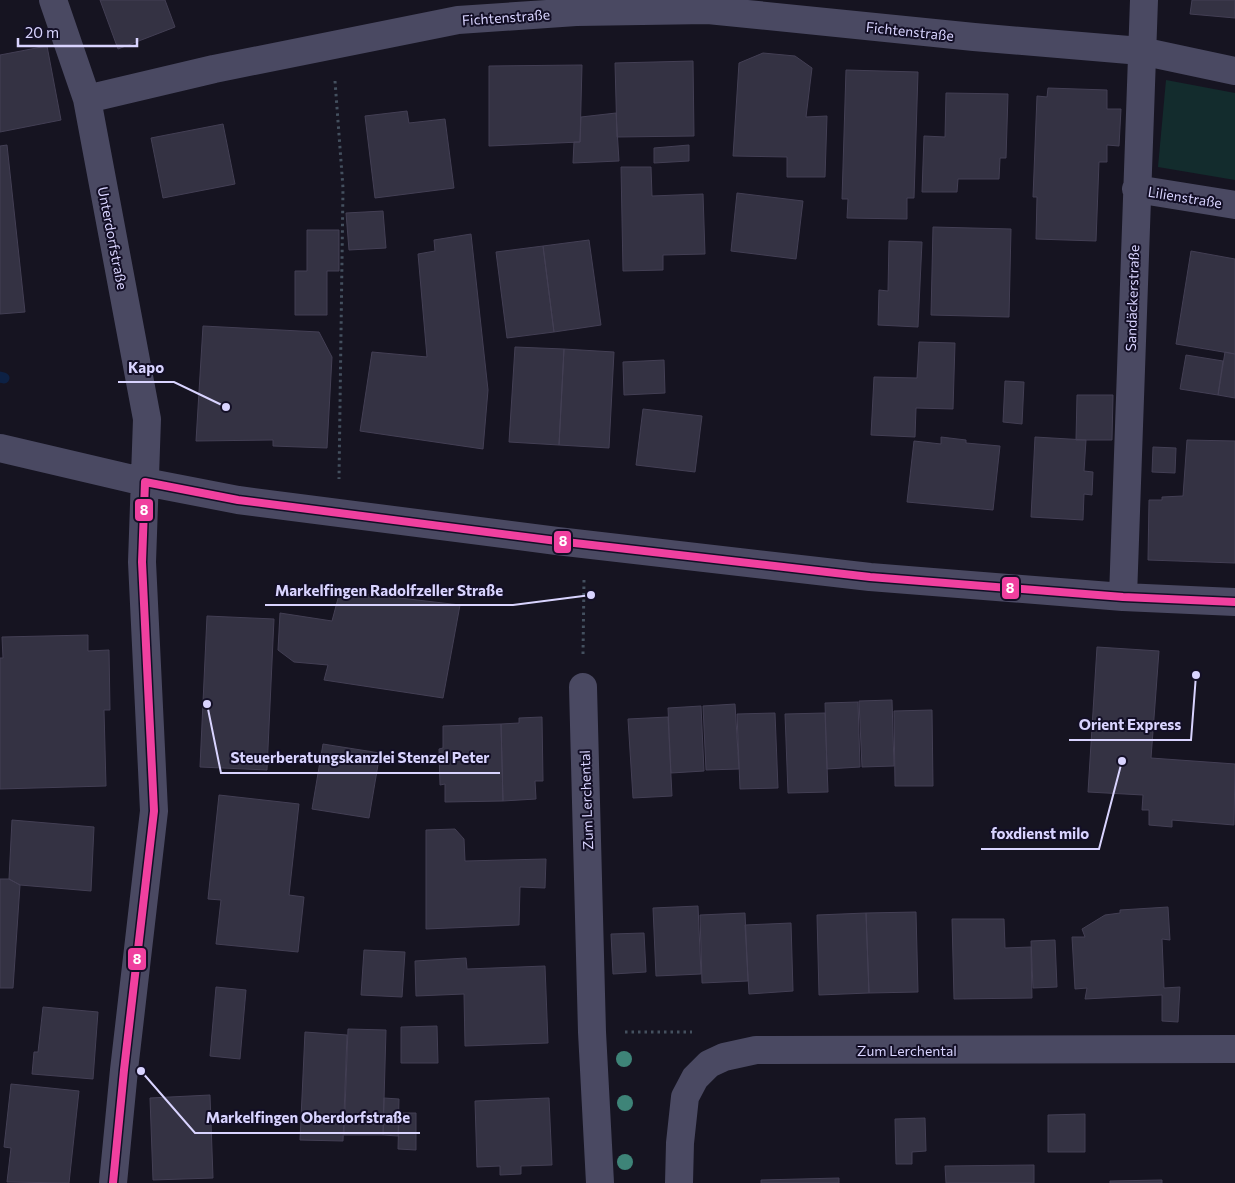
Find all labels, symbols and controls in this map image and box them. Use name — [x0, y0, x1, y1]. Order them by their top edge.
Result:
street label: Fichtenstraße — [461, 5, 551, 29]
scale bar — [18, 15, 136, 47]
street label: Fichtenstraße — [865, 18, 955, 44]
text: 20 m — [25, 23, 59, 41]
street label: Lilienstraße — [1147, 183, 1223, 211]
street label: Unterdorfstraße — [95, 185, 131, 291]
street label: Sandäckerstraße — [1122, 244, 1142, 352]
callout: Kapo — [118, 352, 174, 382]
text: Kapo — [128, 358, 164, 376]
line badge: 8 — [134, 498, 154, 522]
text: 8 — [140, 501, 149, 518]
line badge: 8 — [553, 530, 572, 554]
text: 8 — [559, 532, 568, 549]
callout: Markelfingen Radolfzeller Straße — [265, 575, 513, 605]
line badge: 8 — [1001, 576, 1020, 600]
text: 8 — [1006, 579, 1015, 596]
text: Markelfingen Radolfzeller Straße — [275, 581, 503, 599]
callout: Orient Express — [1069, 710, 1191, 740]
text: Orient Express — [1079, 715, 1181, 733]
callout: Steuerberatungskanzlei Stenzel Peter — [221, 743, 500, 773]
text: Steuerberatungskanzlei Stenzel Peter — [230, 748, 490, 766]
street label: Zum Lerchental — [576, 750, 596, 850]
callout: foxdienst milo — [981, 819, 1099, 849]
text: foxdienst milo — [991, 824, 1089, 842]
line badge: 8 — [127, 947, 147, 971]
text: 8 — [133, 950, 142, 967]
street label: Zum Lerchental — [857, 1042, 957, 1059]
callout: Markelfingen Oberdorfstraße — [195, 1103, 420, 1133]
text: Markelfingen Oberdorfstraße — [206, 1108, 410, 1126]

